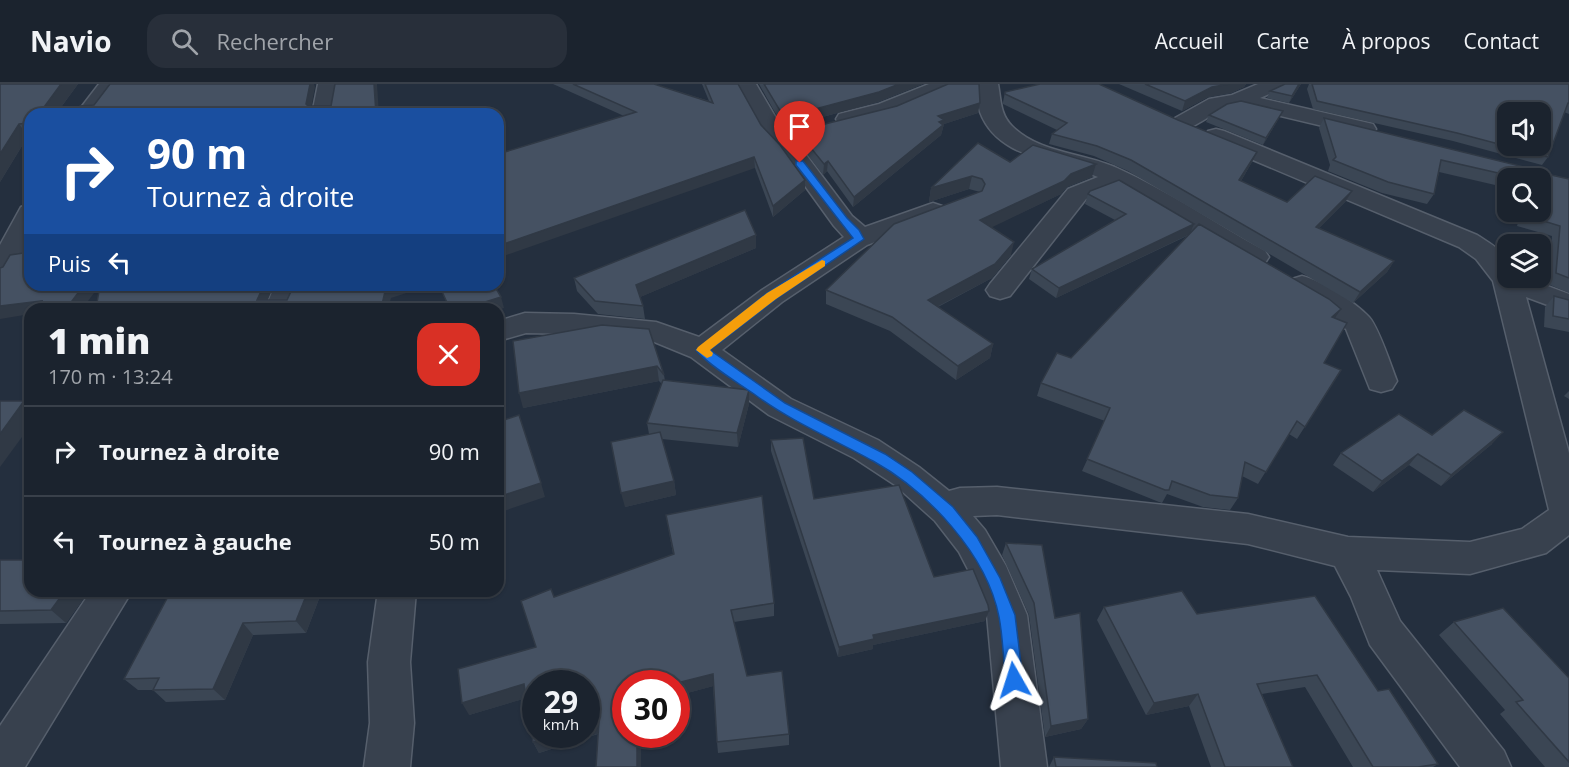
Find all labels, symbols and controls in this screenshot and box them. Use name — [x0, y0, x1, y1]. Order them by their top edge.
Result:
search box — [147, 14, 567, 68]
text: Navio — [30, 22, 111, 60]
icon: search — [168, 25, 201, 58]
text: Rechercher — [216, 26, 333, 56]
text: Accueil — [1155, 27, 1223, 55]
text: Carte — [1256, 27, 1309, 55]
text: À propos — [1342, 27, 1431, 55]
text: Contact — [1464, 27, 1539, 55]
pin — [774, 101, 825, 163]
map controls — [1497, 102, 1551, 288]
button: sound — [1497, 102, 1551, 156]
icon: arrive — [783, 110, 816, 143]
text: 90 m — [147, 124, 247, 181]
icon: right — [48, 132, 126, 210]
button: search — [1497, 168, 1551, 222]
text: Tournez à droite — [147, 178, 355, 215]
button: layers — [1497, 234, 1551, 288]
icon: left — [103, 246, 136, 279]
text: Puis — [48, 248, 91, 278]
text: 1 min — [48, 316, 150, 365]
button: close — [417, 323, 480, 386]
text: 170 m · 13:24 — [48, 363, 173, 390]
icon: right — [48, 435, 81, 468]
text: Tournez à droite — [99, 436, 280, 466]
text: 90 m — [429, 436, 480, 466]
icon: left — [48, 525, 81, 558]
text: Tournez à gauche — [99, 526, 292, 556]
text: 50 m — [429, 526, 480, 556]
position arrow — [982, 648, 1046, 712]
speed limit sign: 30 — [612, 670, 690, 748]
text: 29 — [544, 681, 578, 722]
text: km/h — [543, 714, 579, 734]

